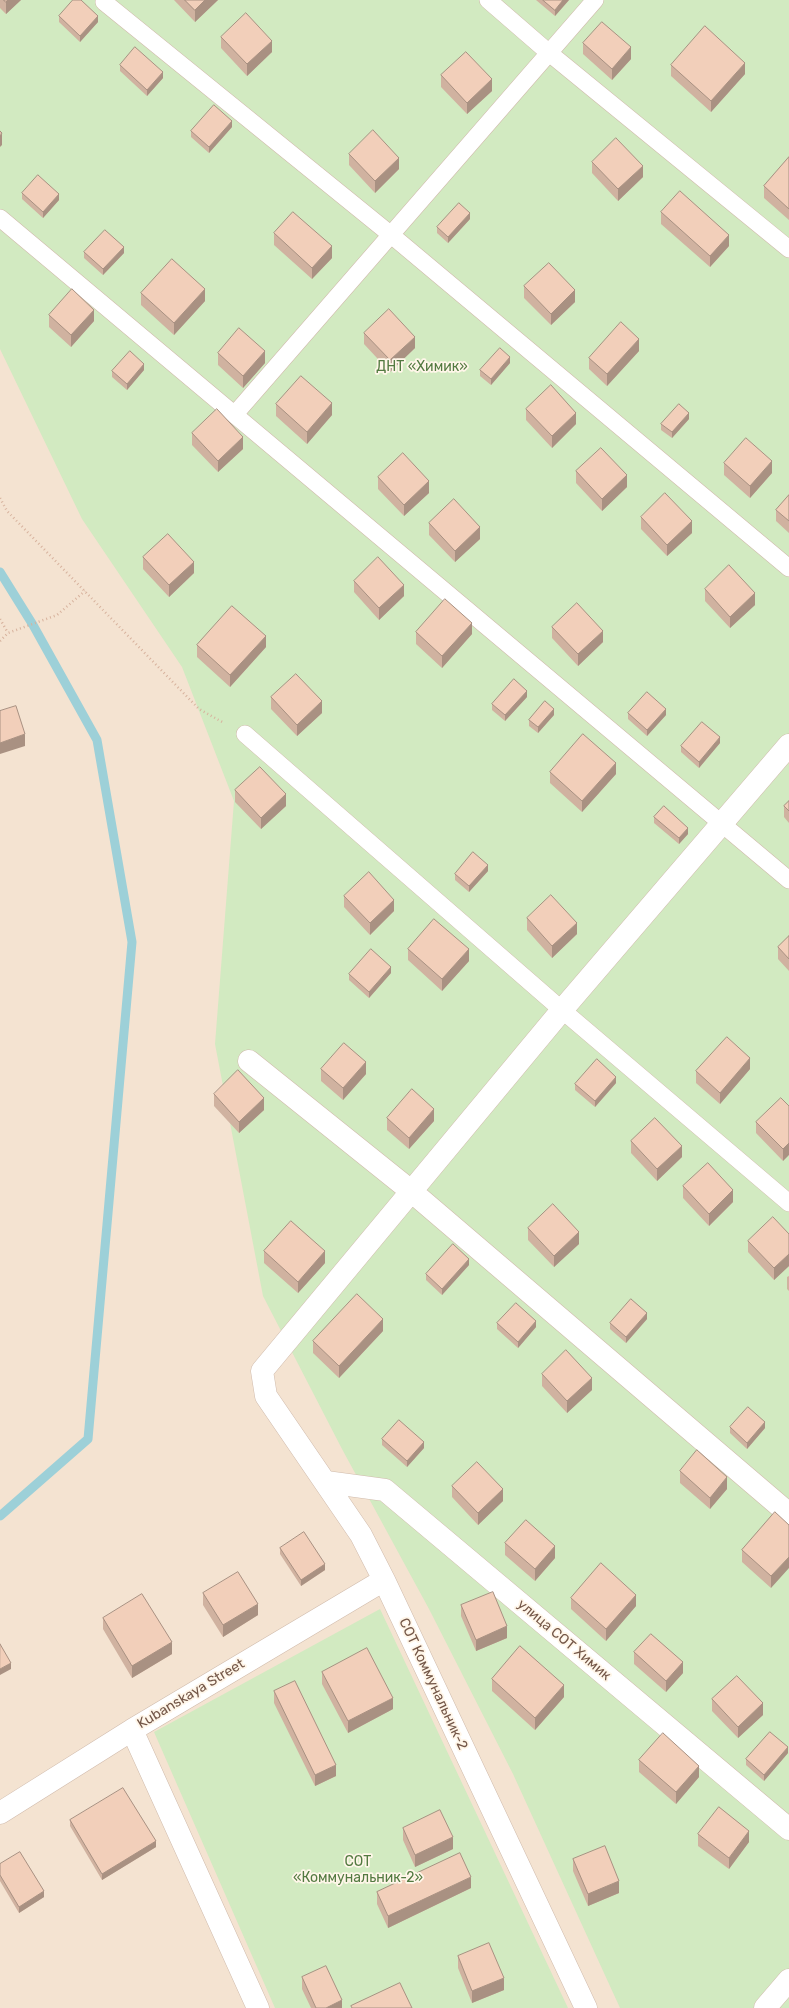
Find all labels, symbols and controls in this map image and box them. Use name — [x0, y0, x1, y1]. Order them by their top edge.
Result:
park label: ДНТ «Химик» — [376, 359, 468, 375]
street label: улица СОТ Химик — [514, 1596, 614, 1684]
street label: СОТ Коммунальник-2 — [395, 1615, 471, 1753]
street label: Kubanskaya Street — [134, 1655, 248, 1733]
park label: СОТ «Коммунальник-2» — [293, 1854, 423, 1886]

